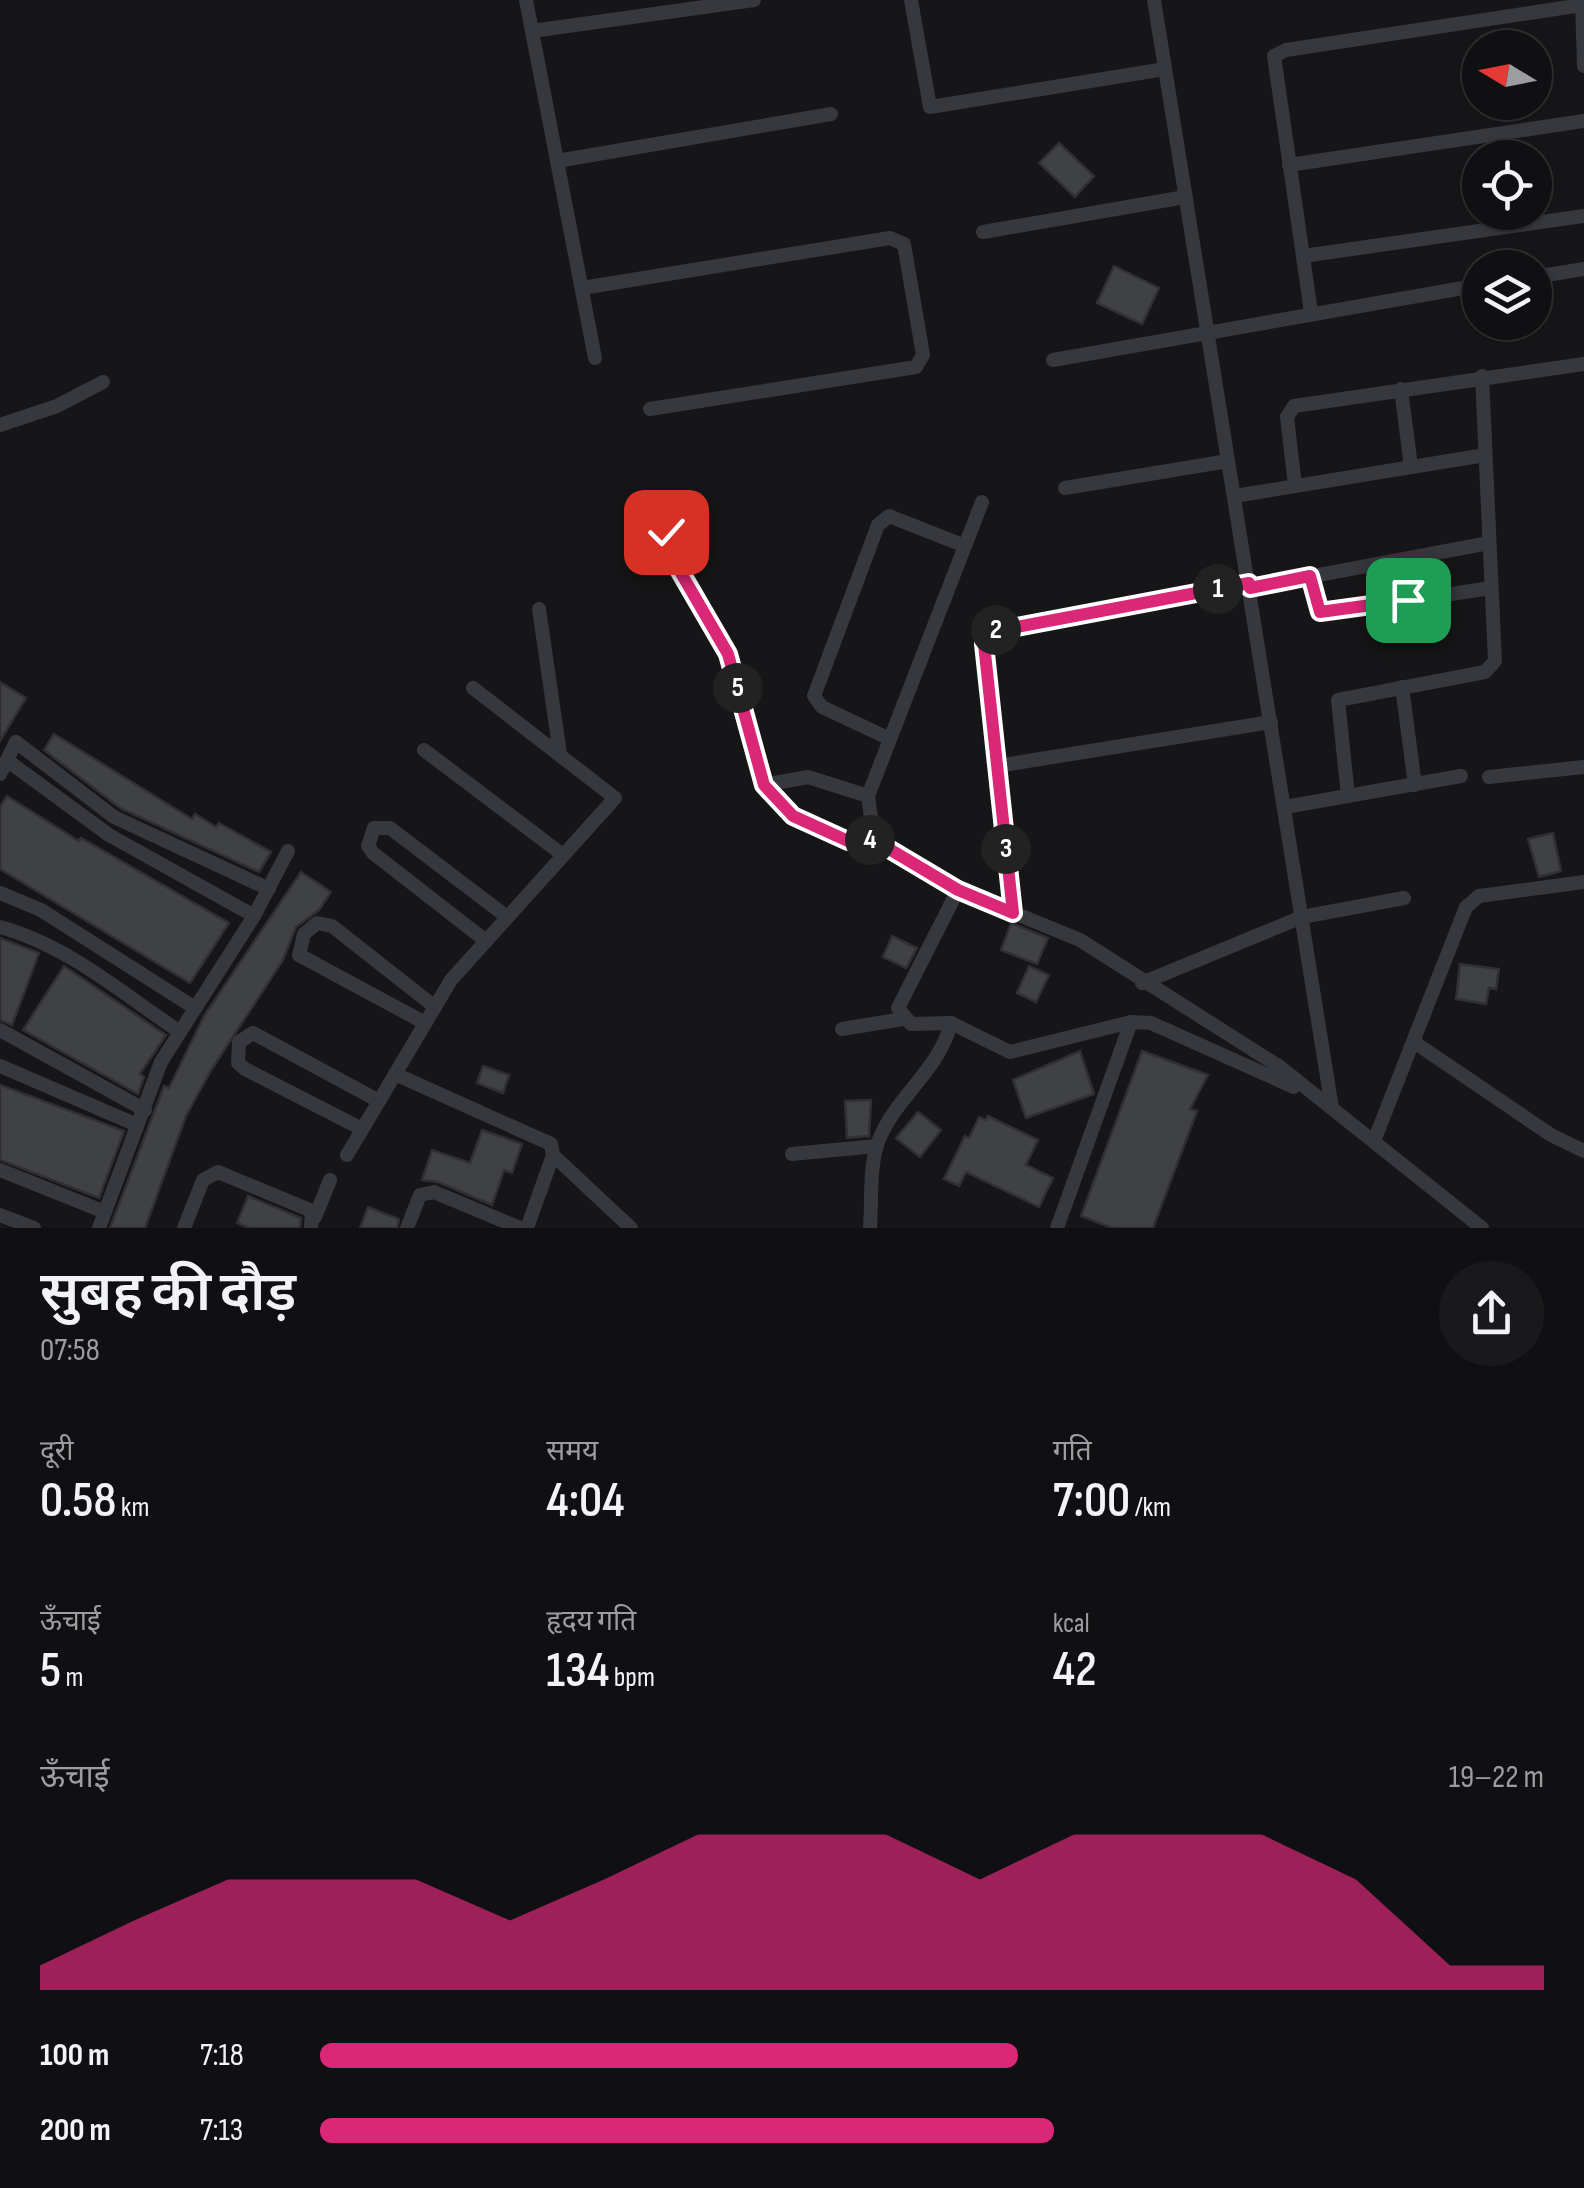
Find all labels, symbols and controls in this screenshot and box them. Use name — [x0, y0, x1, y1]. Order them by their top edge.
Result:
north arrow — [1462, 30, 1552, 120]
map controls — [1462, 30, 1552, 340]
button: locate — [1462, 140, 1552, 230]
button: layers — [1462, 250, 1552, 340]
pin — [624, 490, 709, 575]
icon: check — [639, 505, 694, 560]
pin — [1366, 558, 1451, 643]
pin: 1 — [1193, 564, 1243, 614]
text: 1 — [1213, 572, 1223, 605]
icon: arrive — [1381, 573, 1436, 628]
pin: 2 — [971, 605, 1021, 655]
text: 2 — [990, 613, 1002, 646]
pin: 5 — [713, 663, 763, 713]
text: 5 — [732, 671, 744, 704]
pin: 4 — [845, 815, 895, 865]
text: 4 — [863, 823, 877, 856]
pin: 3 — [981, 824, 1031, 874]
text: 3 — [1000, 832, 1012, 865]
text: सुबह की दौड़ — [40, 1260, 296, 1327]
button: share — [1439, 1261, 1544, 1366]
text: 07:58 — [40, 1331, 100, 1370]
text: दूरी — [40, 1435, 74, 1468]
text: समय — [546, 1435, 598, 1468]
text: गति — [1053, 1435, 1092, 1468]
text: 0.58 — [40, 1471, 116, 1531]
text: 4:04 — [546, 1471, 625, 1531]
text: 7:00 — [1053, 1471, 1130, 1531]
text: km — [116, 1491, 150, 1524]
text: /km — [1130, 1491, 1171, 1524]
text: ऊँचाई — [40, 1605, 101, 1638]
text: हृदय गति — [546, 1605, 636, 1638]
text: kcal — [1053, 1607, 1090, 1640]
text: 42 — [1053, 1640, 1097, 1700]
text: 5 — [40, 1641, 61, 1701]
text: 134 — [546, 1641, 609, 1701]
text: m — [61, 1661, 84, 1694]
text: bpm — [609, 1661, 655, 1694]
text: ऊँचाई — [40, 1758, 109, 1797]
text: 19–22 m — [1449, 1758, 1544, 1797]
text: 100 m — [40, 2036, 109, 2075]
text: 7:18 — [200, 2036, 244, 2075]
text: 200 m — [40, 2111, 111, 2150]
text: 7:13 — [200, 2111, 243, 2150]

